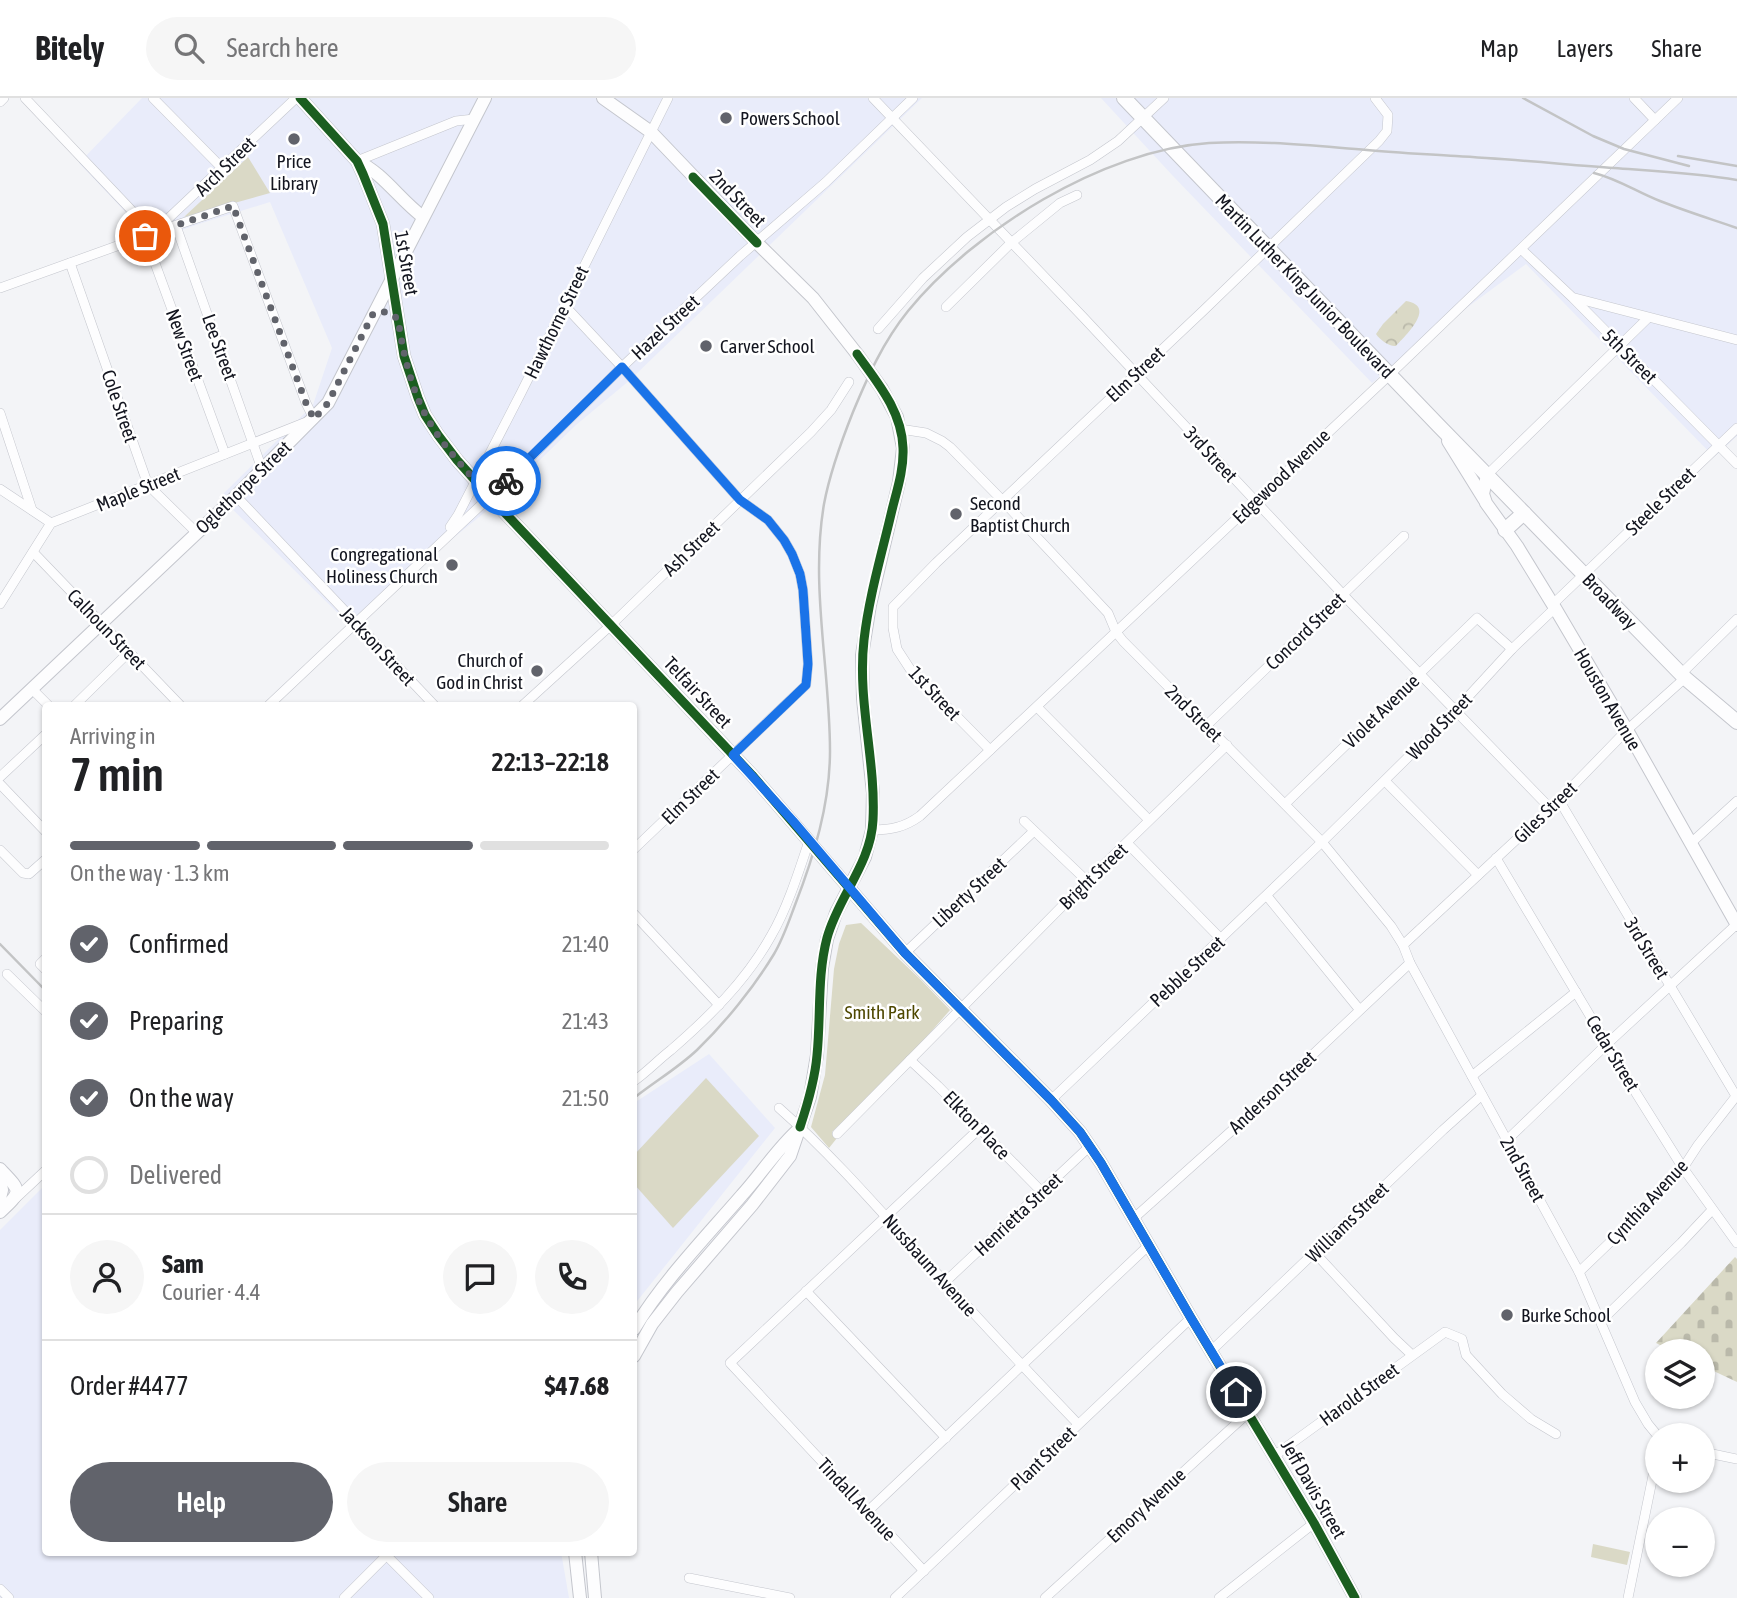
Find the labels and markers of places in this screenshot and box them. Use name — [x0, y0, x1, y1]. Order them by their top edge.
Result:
place label: Powers School — [740, 107, 840, 129]
marker: Powers School — [718, 110, 734, 126]
marker: Price Library — [286, 131, 302, 147]
place label: Price Library — [270, 150, 318, 194]
pin — [115, 206, 175, 266]
place label: Carver School — [720, 335, 815, 357]
marker: Carver School — [698, 338, 714, 354]
place label: Second Baptist Church — [970, 492, 1070, 536]
marker: Second Baptist Church — [948, 506, 964, 522]
place label: Congregational Holiness Church — [326, 543, 438, 587]
marker: Congregational Holiness Church — [444, 557, 460, 573]
place label: Church of God in Christ — [436, 649, 523, 693]
marker: Church of God in Christ — [529, 663, 545, 679]
place label: Burke School — [1521, 1304, 1611, 1326]
marker: Burke School — [1499, 1307, 1515, 1323]
pin — [1206, 1362, 1266, 1422]

